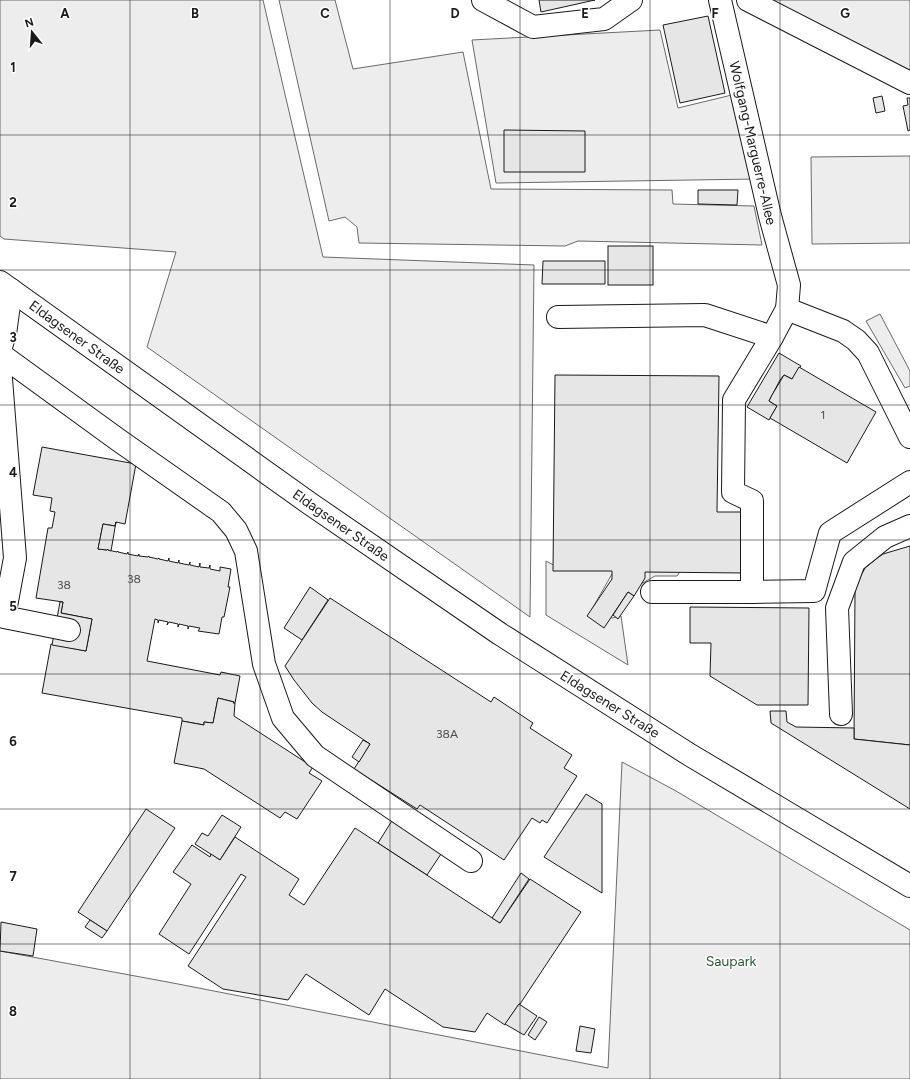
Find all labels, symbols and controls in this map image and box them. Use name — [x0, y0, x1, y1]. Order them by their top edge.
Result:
text: A — [60, 6, 70, 21]
text: B — [191, 6, 199, 21]
text: C — [320, 6, 330, 21]
text: D — [450, 6, 460, 21]
text: E — [581, 6, 589, 21]
text: F — [711, 6, 719, 21]
text: G — [840, 6, 850, 21]
north arrow — [12, 12, 52, 52]
text: N — [23, 15, 35, 30]
text: 1 — [10, 60, 16, 75]
street label: Wolfgang-Marguerre-Allee — [725, 60, 780, 227]
text: 2 — [9, 195, 17, 210]
street label: Eldagsener Straße — [26, 297, 128, 378]
text: 3 — [9, 330, 17, 345]
house number: 1 — [821, 408, 825, 422]
text: 4 — [9, 465, 17, 480]
street label: Eldagsener Straße — [289, 486, 393, 565]
house number: 38 — [127, 572, 141, 586]
house number: 38 — [57, 578, 71, 592]
text: 5 — [9, 599, 17, 614]
street label: Eldagsener Straße — [557, 667, 663, 742]
house number: 38A — [436, 727, 458, 741]
text: 6 — [9, 734, 17, 749]
text: 7 — [9, 869, 17, 884]
park label: Saupark — [706, 953, 756, 970]
text: 8 — [9, 1004, 17, 1019]

